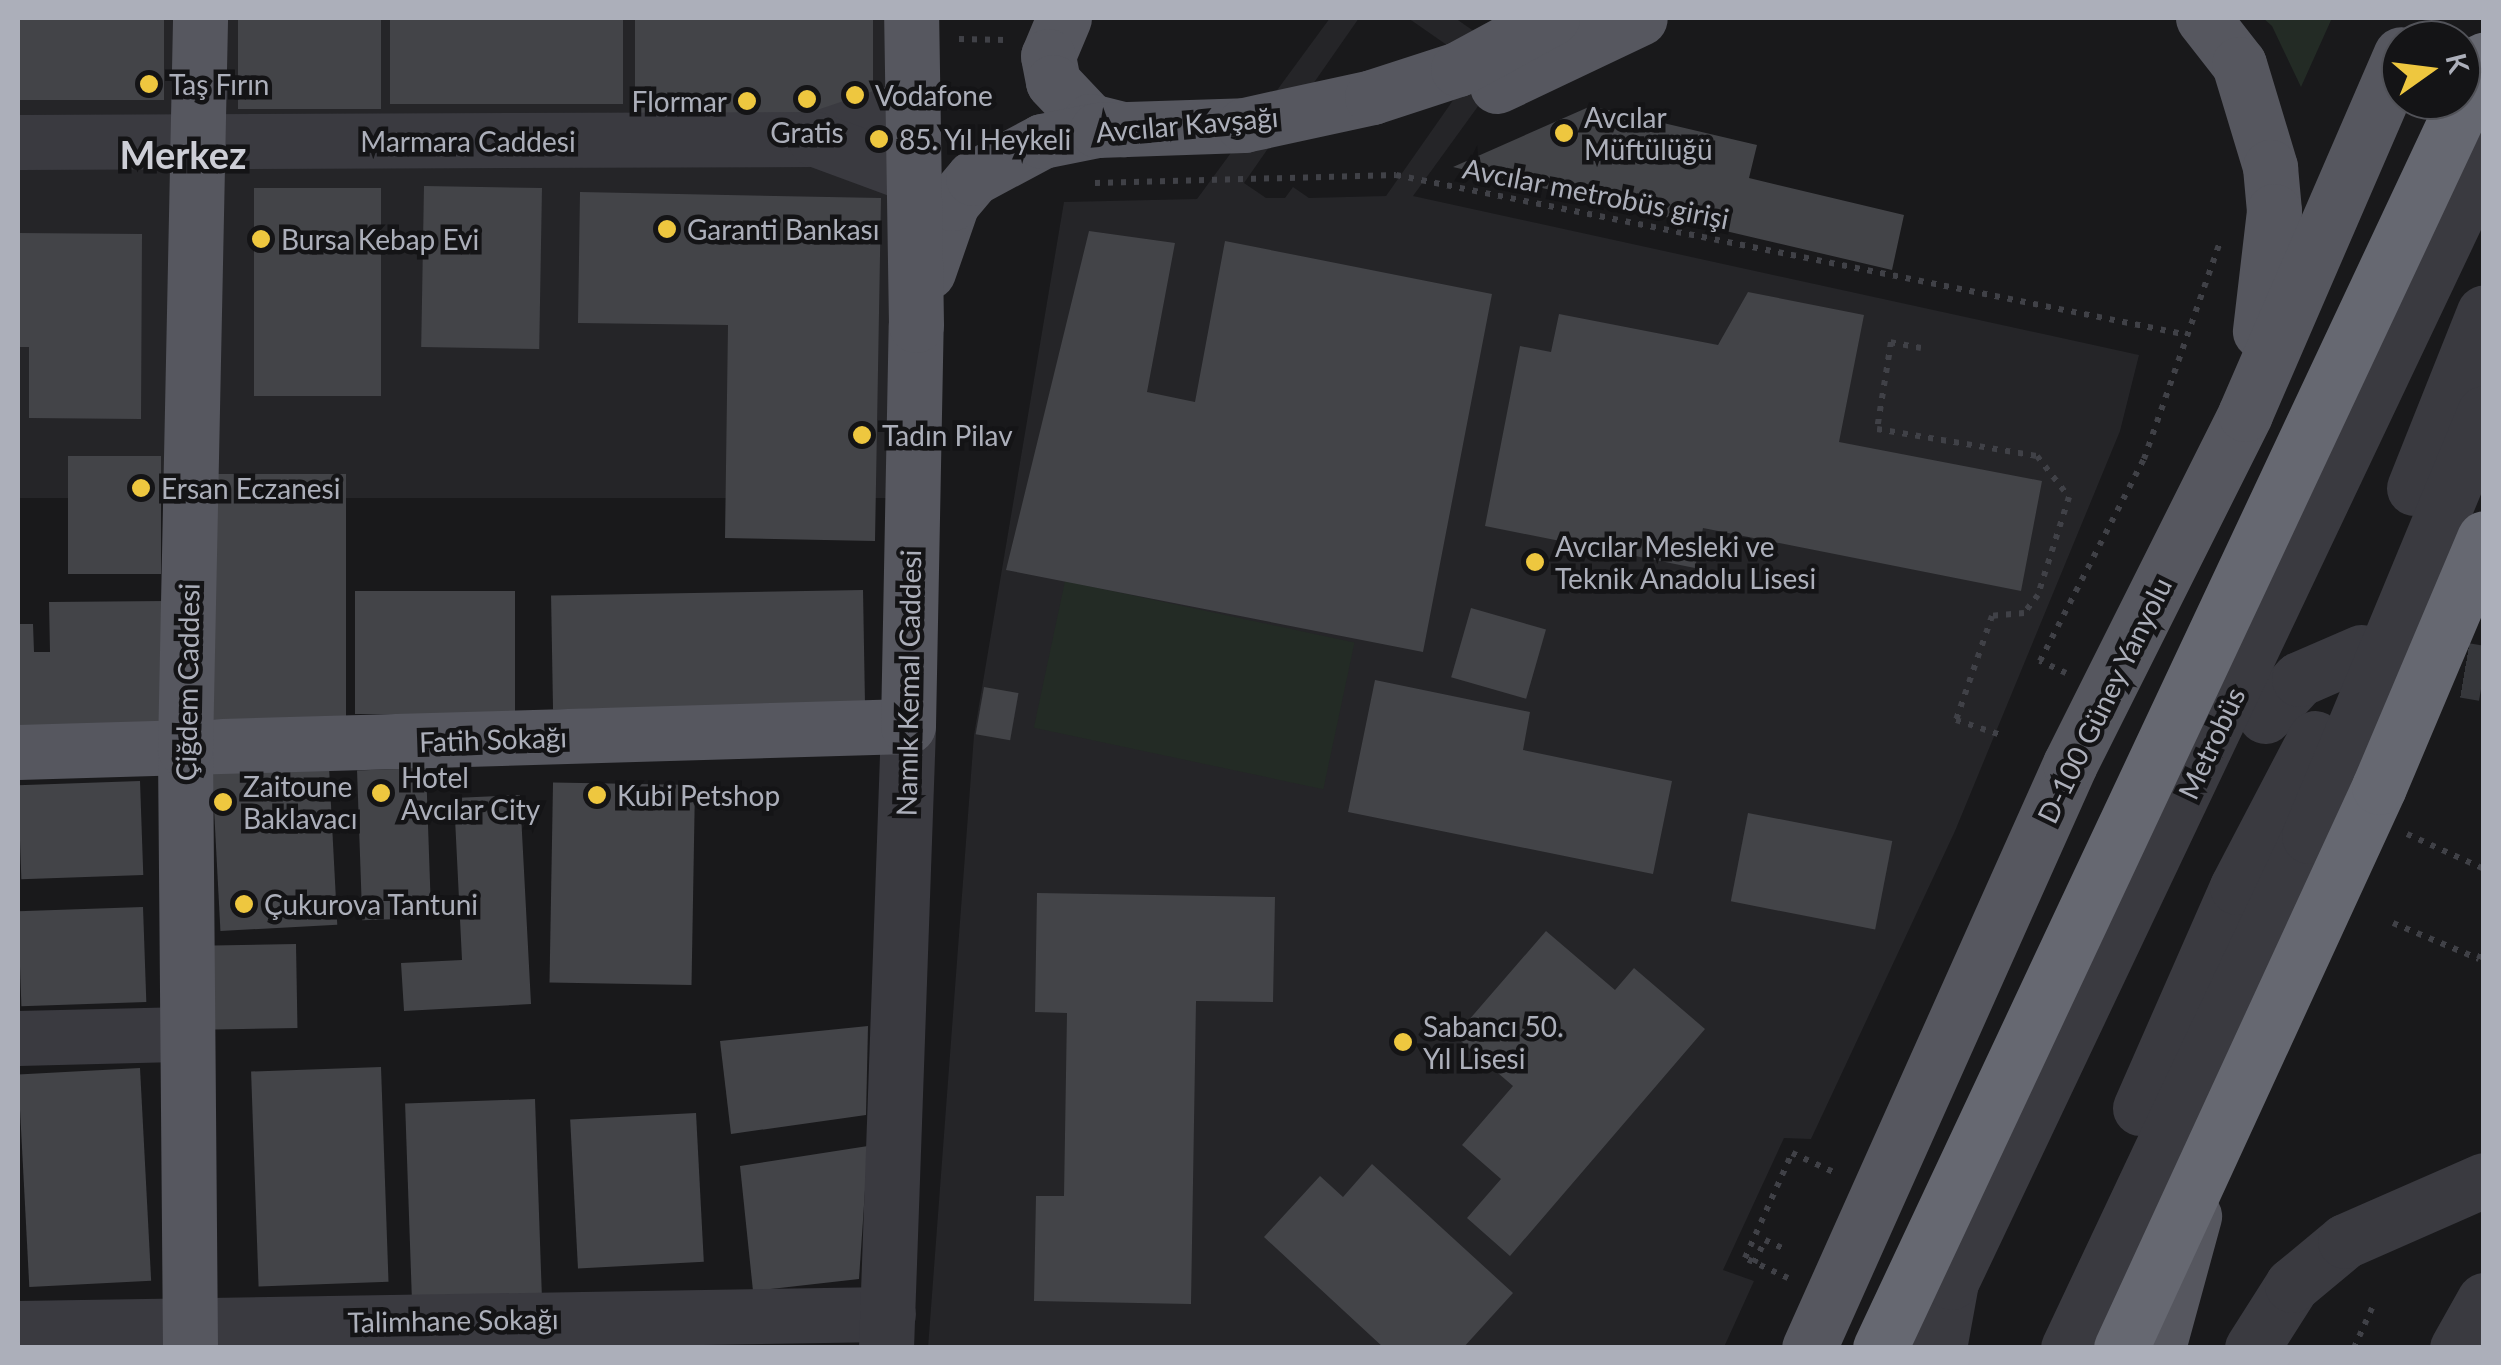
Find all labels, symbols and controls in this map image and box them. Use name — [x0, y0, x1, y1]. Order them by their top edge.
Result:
north arrow — [2381, 20, 2481, 120]
text: K — [2439, 50, 2477, 77]
place label: Taş Fırın — [169, 67, 269, 101]
marker: Taş Fırın — [138, 73, 160, 95]
place label: Vodafone — [875, 78, 993, 112]
place label: Flormar — [632, 84, 727, 118]
marker: Vodafone — [844, 84, 866, 106]
marker: Gratis — [796, 88, 818, 110]
marker: Flormar — [736, 90, 758, 112]
street label: Avcılar Kavşağı — [1094, 99, 1280, 149]
place label: Avcılar Müftülüğü — [1584, 100, 1713, 166]
place label: Gratis — [770, 115, 844, 149]
place label: 85. Yıl Heykeli — [899, 122, 1072, 156]
marker: Avcılar Müftülüğü — [1553, 122, 1575, 144]
street label: Marmara Caddesi — [360, 124, 576, 158]
marker: 85. Yıl Heykeli — [868, 128, 890, 150]
district label: Merkez — [120, 132, 246, 178]
street label: Avcılar metrobüs girişi — [1460, 151, 1732, 235]
place label: Garanti Bankası — [687, 212, 879, 246]
marker: Garanti Bankası — [656, 218, 678, 240]
place label: Bursa Kebap Evi — [281, 222, 479, 256]
marker: Bursa Kebap Evi — [250, 228, 272, 250]
place label: Tadın Pilav — [882, 418, 1013, 452]
marker: Tadın Pilav — [851, 424, 873, 446]
place label: Ersan Eczanesi — [161, 471, 340, 505]
marker: Ersan Eczanesi — [130, 477, 152, 499]
place label: Avcılar Mesleki ve Teknik Anadolu Lisesi — [1555, 529, 1817, 595]
street label: Namık Kemal Caddesi — [889, 549, 927, 817]
marker: Avcılar Mesleki ve Teknik Anadolu Lisesi — [1524, 551, 1546, 573]
street label: D-100 Güney Yanyolu — [2030, 571, 2178, 829]
street label: Çiğdem Caddesi — [168, 583, 206, 781]
street label: Metrobüs — [2171, 682, 2251, 804]
street label: Fatih Sokağı — [418, 720, 568, 758]
place label: Hotel Avcılar City — [401, 760, 541, 826]
place label: Zaitoune Baklavacı — [243, 769, 357, 835]
place label: Kubi Petshop — [617, 778, 780, 812]
marker: Hotel Avcılar City — [370, 782, 392, 804]
marker: Kubi Petshop — [586, 784, 608, 806]
marker: Zaitoune Baklavacı — [212, 791, 234, 813]
place label: Çukurova Tantuni — [264, 887, 479, 921]
marker: Çukurova Tantuni — [233, 893, 255, 915]
place label: Sabancı 50. Yıl Lisesi — [1423, 1009, 1563, 1075]
marker: Sabancı 50. Yıl Lisesi — [1392, 1031, 1414, 1053]
street label: Talimhane Sokağı — [347, 1301, 559, 1339]

